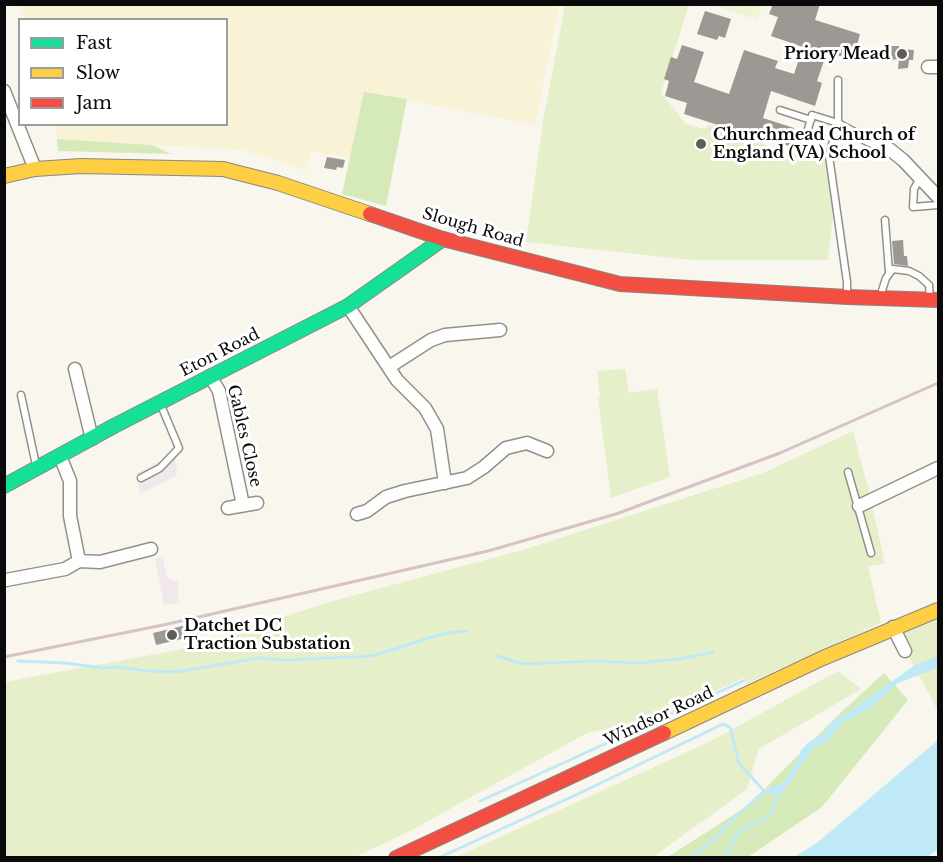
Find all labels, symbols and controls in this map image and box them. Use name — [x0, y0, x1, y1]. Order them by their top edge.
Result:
legend — [18, 18, 228, 126]
text: Fast — [76, 32, 112, 54]
place label: Priory Mead — [784, 44, 890, 64]
marker: Priory Mead — [895, 47, 909, 61]
text: Slow — [76, 62, 120, 84]
text: Jam — [76, 92, 112, 114]
place label: Churchmead Church of England (VA) School — [713, 125, 915, 163]
marker: Churchmead Church of England (VA) School — [694, 137, 708, 151]
street label: Slough Road — [420, 204, 526, 252]
street label: Eton Road — [177, 325, 263, 381]
street label: Gables Close — [223, 383, 265, 489]
place label: Datchet DC Traction Substation — [184, 616, 351, 654]
marker: Datchet DC Traction Substation — [165, 628, 179, 642]
street label: Windsor Road — [601, 683, 717, 751]

